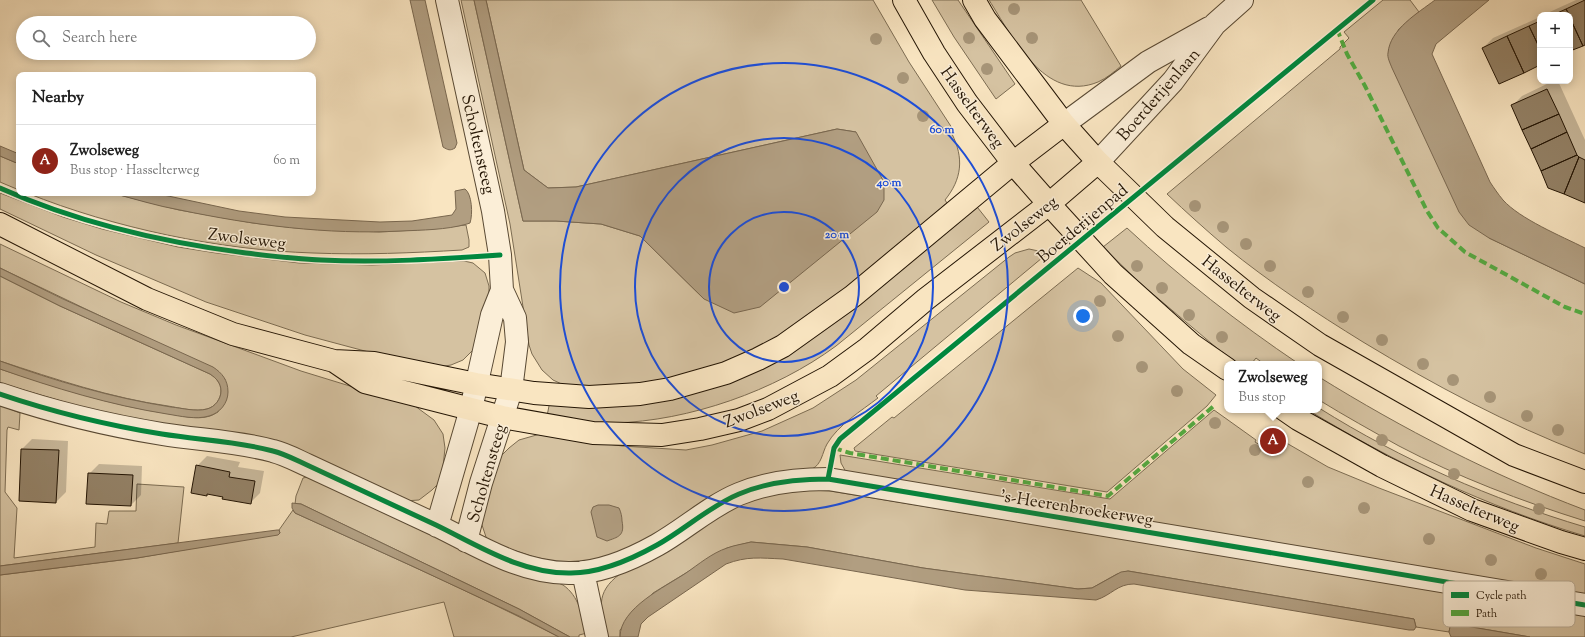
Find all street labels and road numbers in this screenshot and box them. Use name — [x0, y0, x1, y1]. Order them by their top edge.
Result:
street label: Boerderijenlaan — [1112, 44, 1207, 147]
street label: Hasselterweg — [934, 62, 1009, 154]
street label: Scholtensteeg — [454, 92, 500, 197]
street label: Boerderijenpad — [1033, 179, 1134, 270]
street label: Zwolseweg — [987, 191, 1063, 258]
street label: Zwolseweg — [206, 223, 287, 257]
street label: Hasselterweg — [1196, 251, 1286, 328]
street label: Zwolseweg — [721, 385, 803, 435]
street label: Scholtensteeg — [462, 421, 513, 526]
street label: Hasselterweg — [1426, 480, 1523, 540]
street label: 's-Heerenbroekerweg — [999, 485, 1155, 533]

